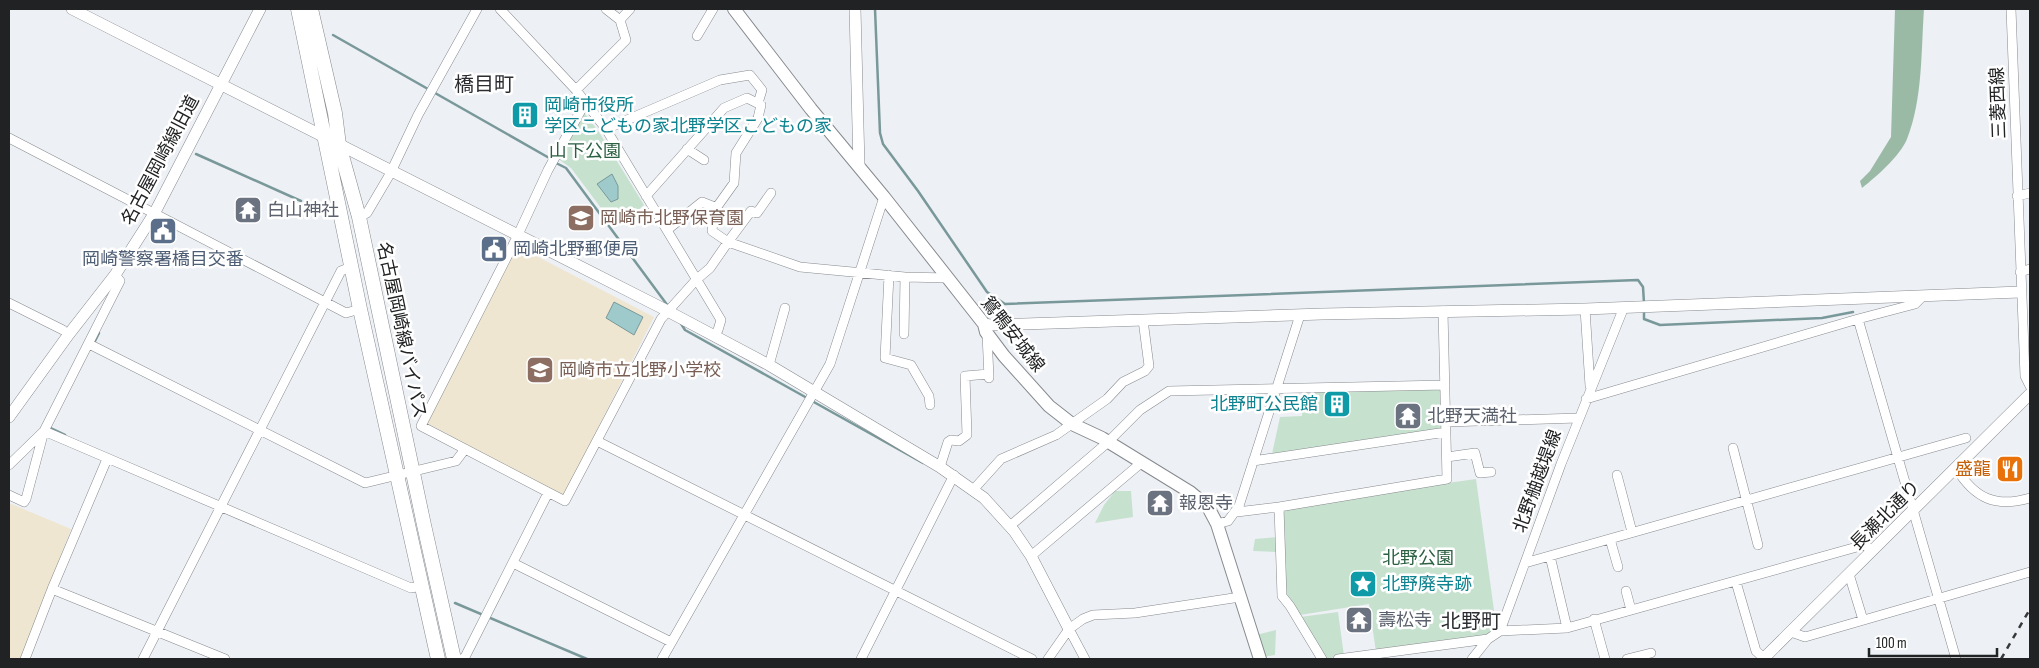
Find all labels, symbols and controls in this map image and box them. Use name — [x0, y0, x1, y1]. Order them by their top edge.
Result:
street label: 三菱西線 — [1987, 67, 2010, 139]
district label: 橋目町 — [454, 73, 514, 97]
street label: 名古屋岡崎線旧道 — [117, 92, 204, 229]
place label: 岡崎市役所 学区こどもの家北野学区こどもの家 — [544, 95, 832, 137]
building icon: 岡崎市役所 学区こどもの家北野学区こどもの家 — [510, 100, 540, 130]
park label: 山下公園 — [549, 141, 621, 162]
temple icon: 白山神社 — [233, 195, 263, 225]
place label: 白山神社 — [267, 200, 339, 221]
school or university icon: 岡崎市北野保育園 — [566, 203, 596, 233]
place label: 岡崎市北野保育園 — [600, 208, 744, 229]
public building icon: 岡崎警察署橋目交番 — [148, 216, 178, 246]
public building icon: 岡崎北野郵便局 — [479, 234, 509, 264]
place label: 岡崎北野郵便局 — [513, 239, 639, 260]
street label: 名古屋岡崎線バイパス — [373, 240, 430, 420]
place label: 岡崎警察署橋目交番 — [82, 249, 244, 270]
street label: 鴛鴨安城線 — [977, 292, 1049, 376]
school or university icon: 岡崎市立北野小学校 — [525, 355, 555, 385]
place label: 岡崎市立北野小学校 — [559, 360, 721, 381]
building icon: 北野町公民館 — [1322, 389, 1352, 419]
place label: 北野町公民館 — [1210, 394, 1318, 415]
temple icon: 北野天満社 — [1393, 401, 1423, 431]
place label: 北野天満社 — [1427, 406, 1517, 427]
street label: 北野舳越堤線 — [1509, 427, 1566, 536]
restaurant icon: 盛龍 — [1995, 454, 2025, 484]
place label: 盛龍 — [1955, 459, 1991, 480]
street label: 長瀬北通り — [1846, 476, 1925, 555]
temple icon: 報恩寺 — [1145, 488, 1175, 518]
place label: 報恩寺 — [1179, 493, 1233, 514]
park label: 北野公園 — [1382, 548, 1454, 569]
place icon: 北野廃寺跡 — [1348, 569, 1378, 599]
place label: 北野廃寺跡 — [1382, 574, 1472, 595]
temple icon: 壽松寺 — [1344, 605, 1374, 635]
place label: 壽松寺 — [1378, 610, 1432, 631]
district label: 北野町 — [1441, 610, 1501, 634]
scale bar — [1869, 626, 1996, 658]
text: 100 m — [1876, 634, 1907, 653]

